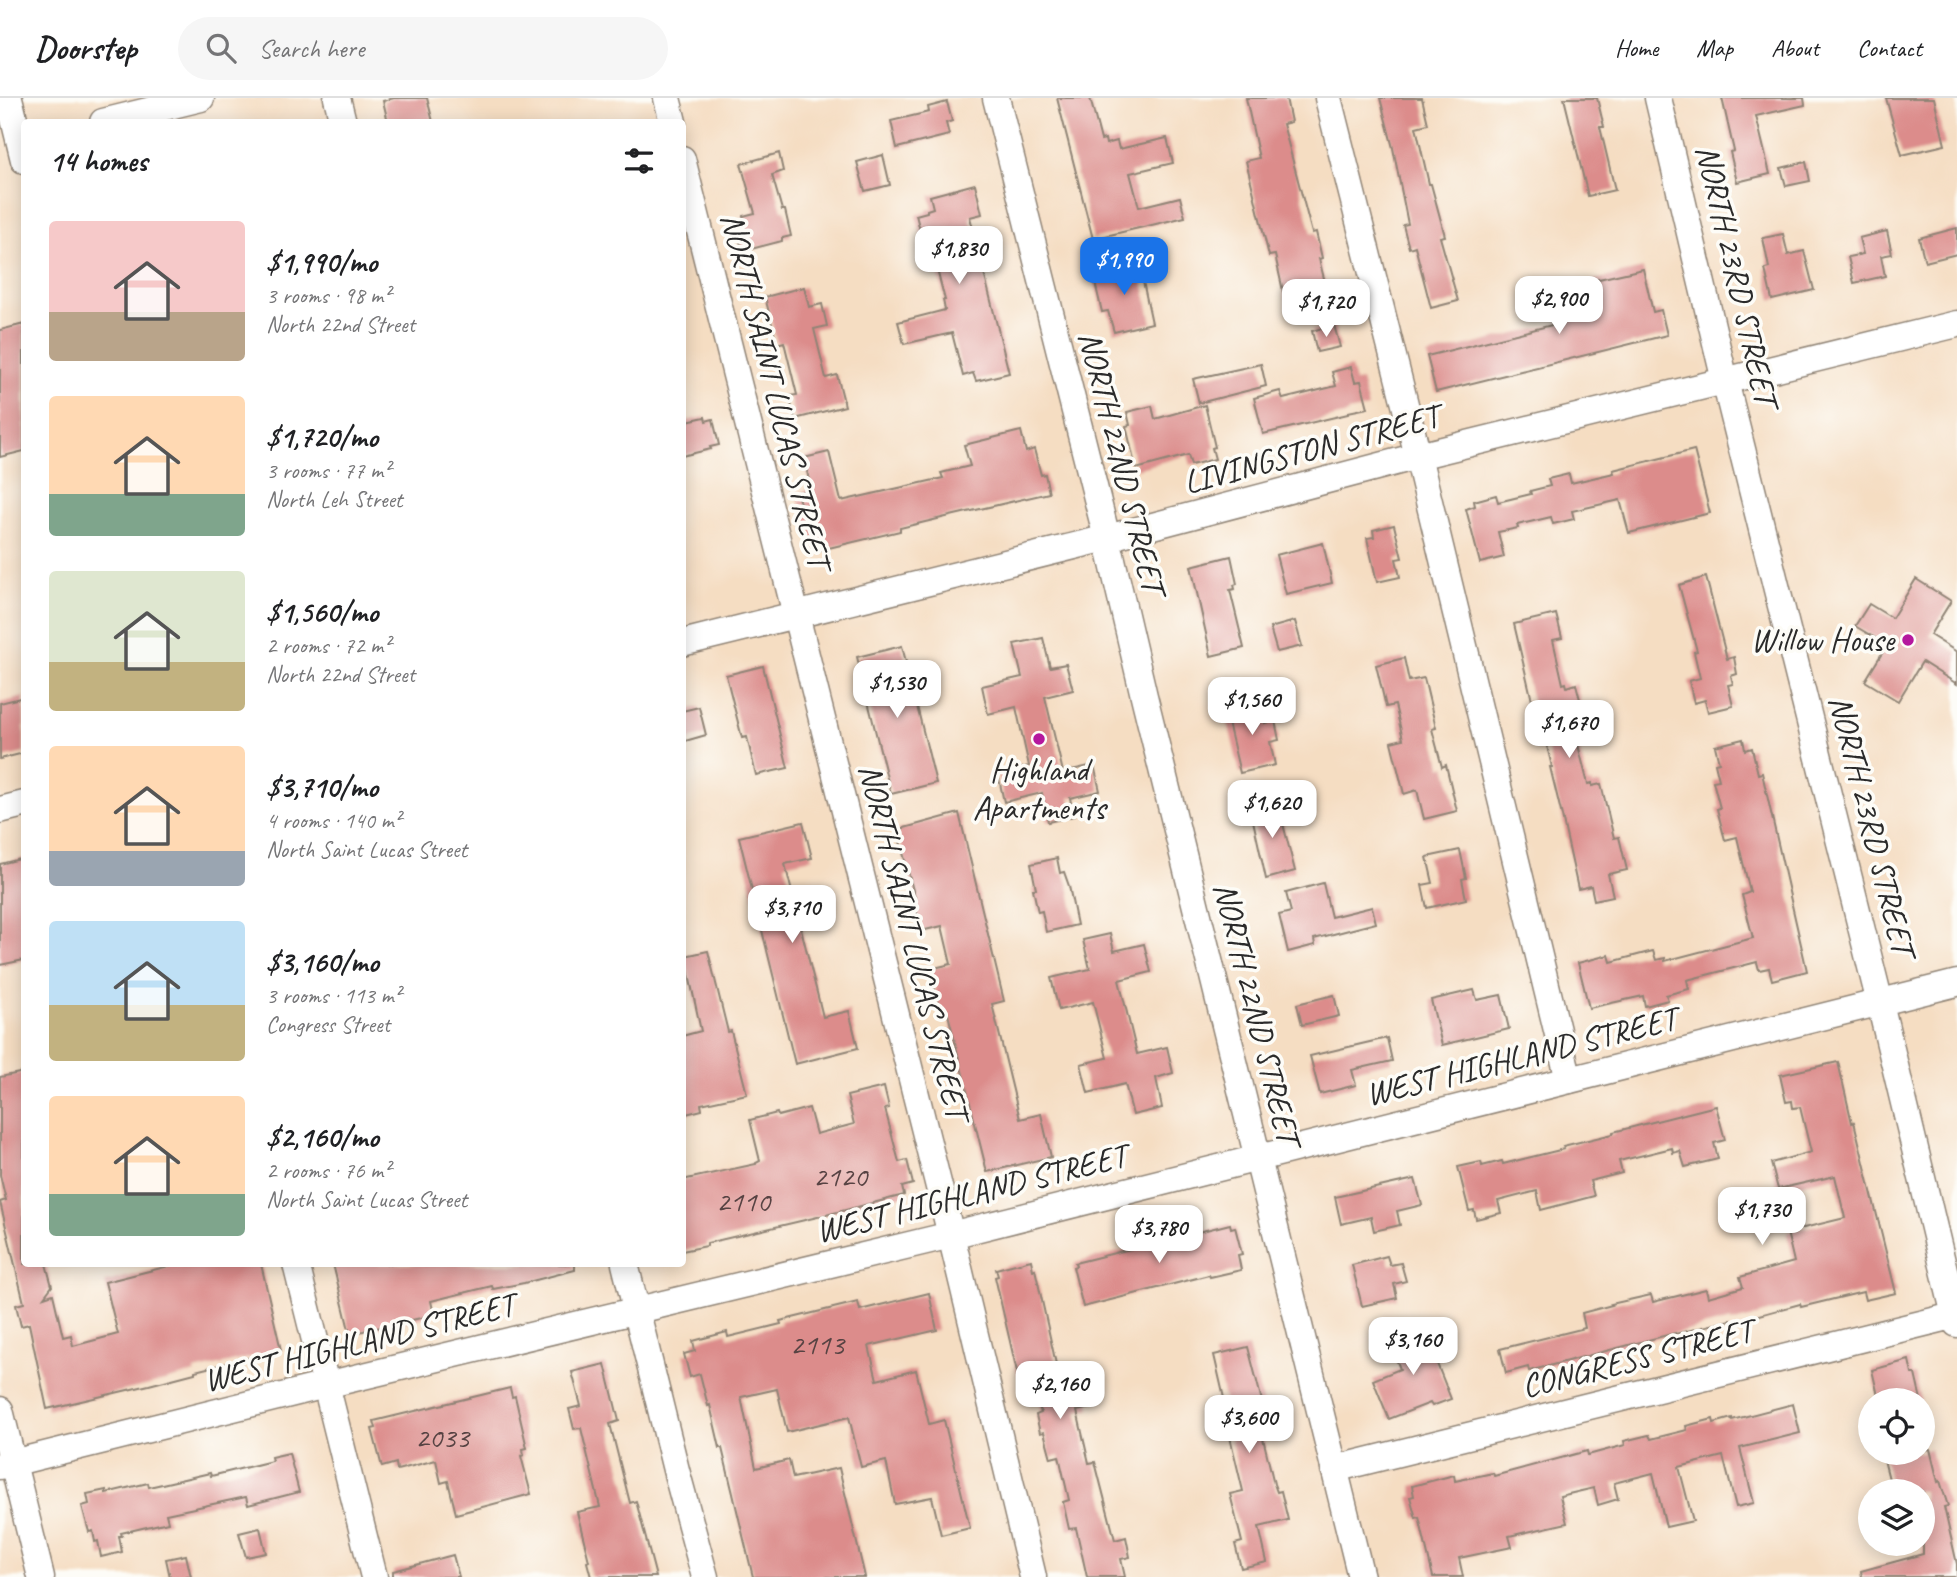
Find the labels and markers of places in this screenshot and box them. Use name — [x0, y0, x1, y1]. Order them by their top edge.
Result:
pin: $1,830 — [902, 226, 1016, 286]
pin: $1,990 — [1067, 238, 1181, 297]
pin: $2,900 — [1502, 276, 1616, 336]
pin: $1,720 — [1269, 280, 1383, 339]
place label: Willow House — [1751, 619, 1896, 661]
marker: Willow House — [1900, 632, 1916, 648]
pin: $1,530 — [840, 660, 954, 720]
pin: $1,560 — [1195, 678, 1309, 737]
pin: $1,670 — [1512, 700, 1626, 760]
marker: Highland Apartments — [1031, 731, 1047, 747]
place label: Highland Apartments — [973, 749, 1108, 829]
pin: $1,620 — [1215, 780, 1329, 840]
pin: $3,710 — [735, 886, 849, 945]
pin: $1,730 — [1705, 1188, 1819, 1247]
pin: $3,780 — [1102, 1206, 1216, 1265]
pin: $3,160 — [1356, 1318, 1470, 1377]
pin: $2,160 — [1003, 1362, 1117, 1421]
pin: $3,600 — [1192, 1396, 1306, 1455]

